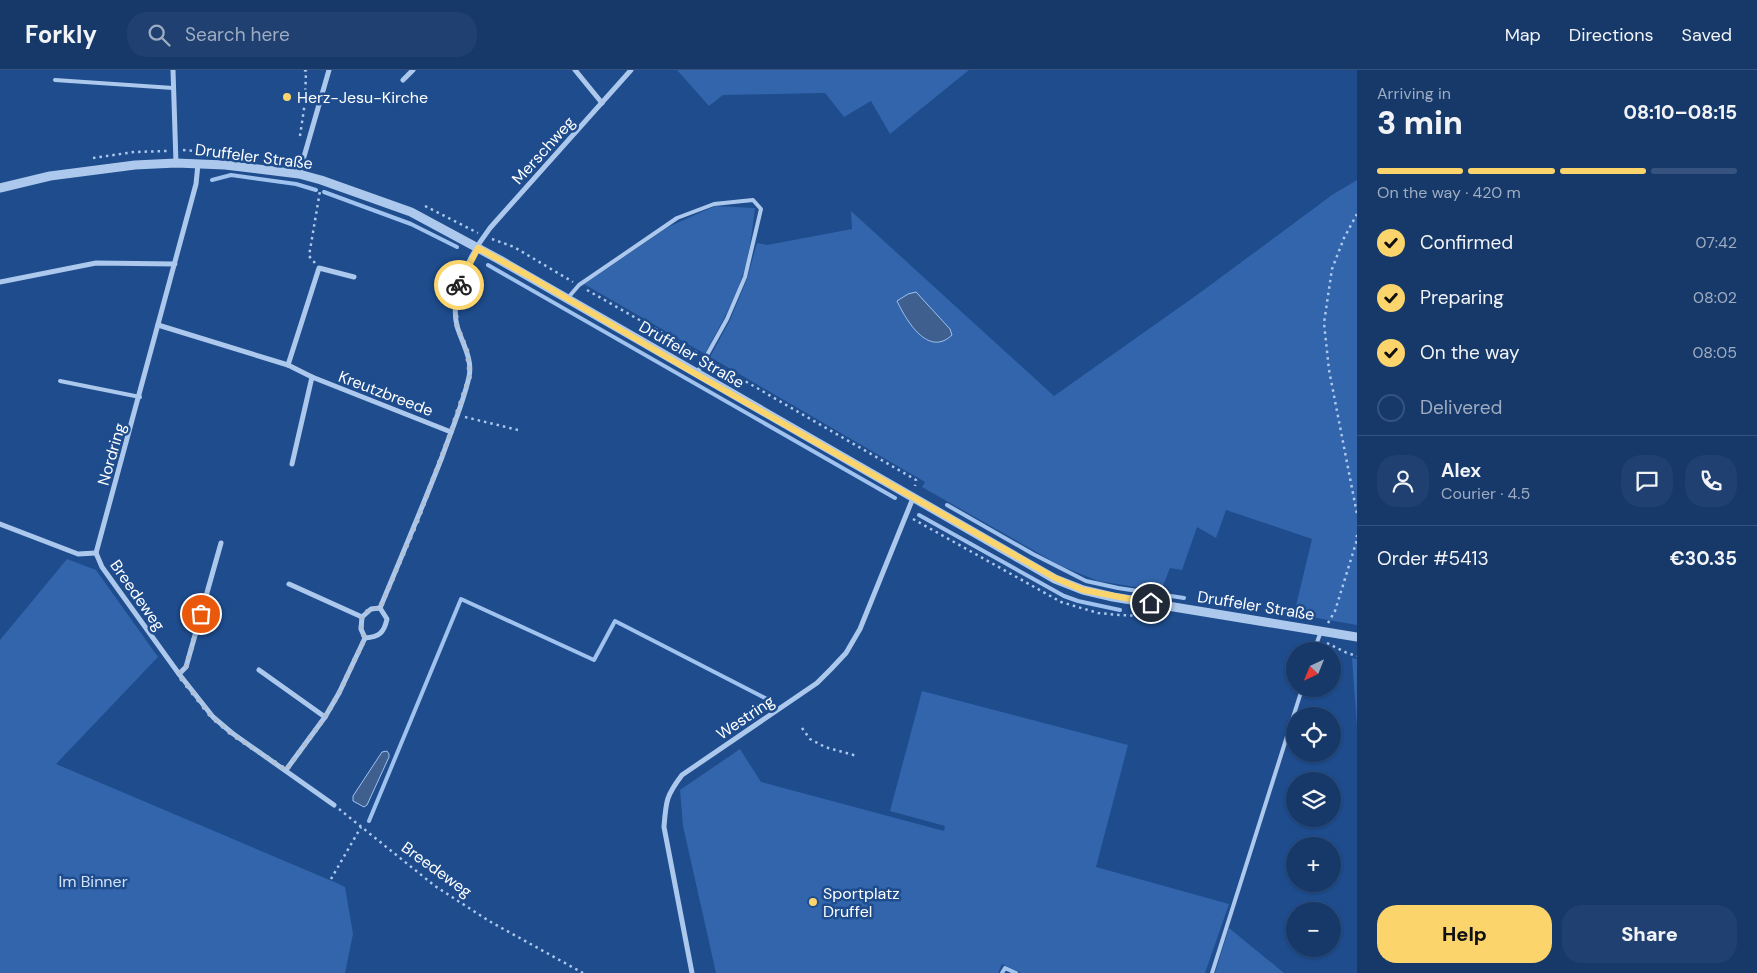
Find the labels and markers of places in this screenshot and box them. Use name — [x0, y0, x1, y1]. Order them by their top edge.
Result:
place label: Herz-Jesu-Kirche — [297, 87, 428, 108]
marker: Herz-Jesu-Kirche — [281, 91, 293, 103]
pin — [1130, 582, 1172, 624]
pin — [180, 593, 222, 635]
place label: Sportplatz Druffel — [823, 883, 900, 922]
marker: Sportplatz Druffel — [807, 896, 819, 908]

